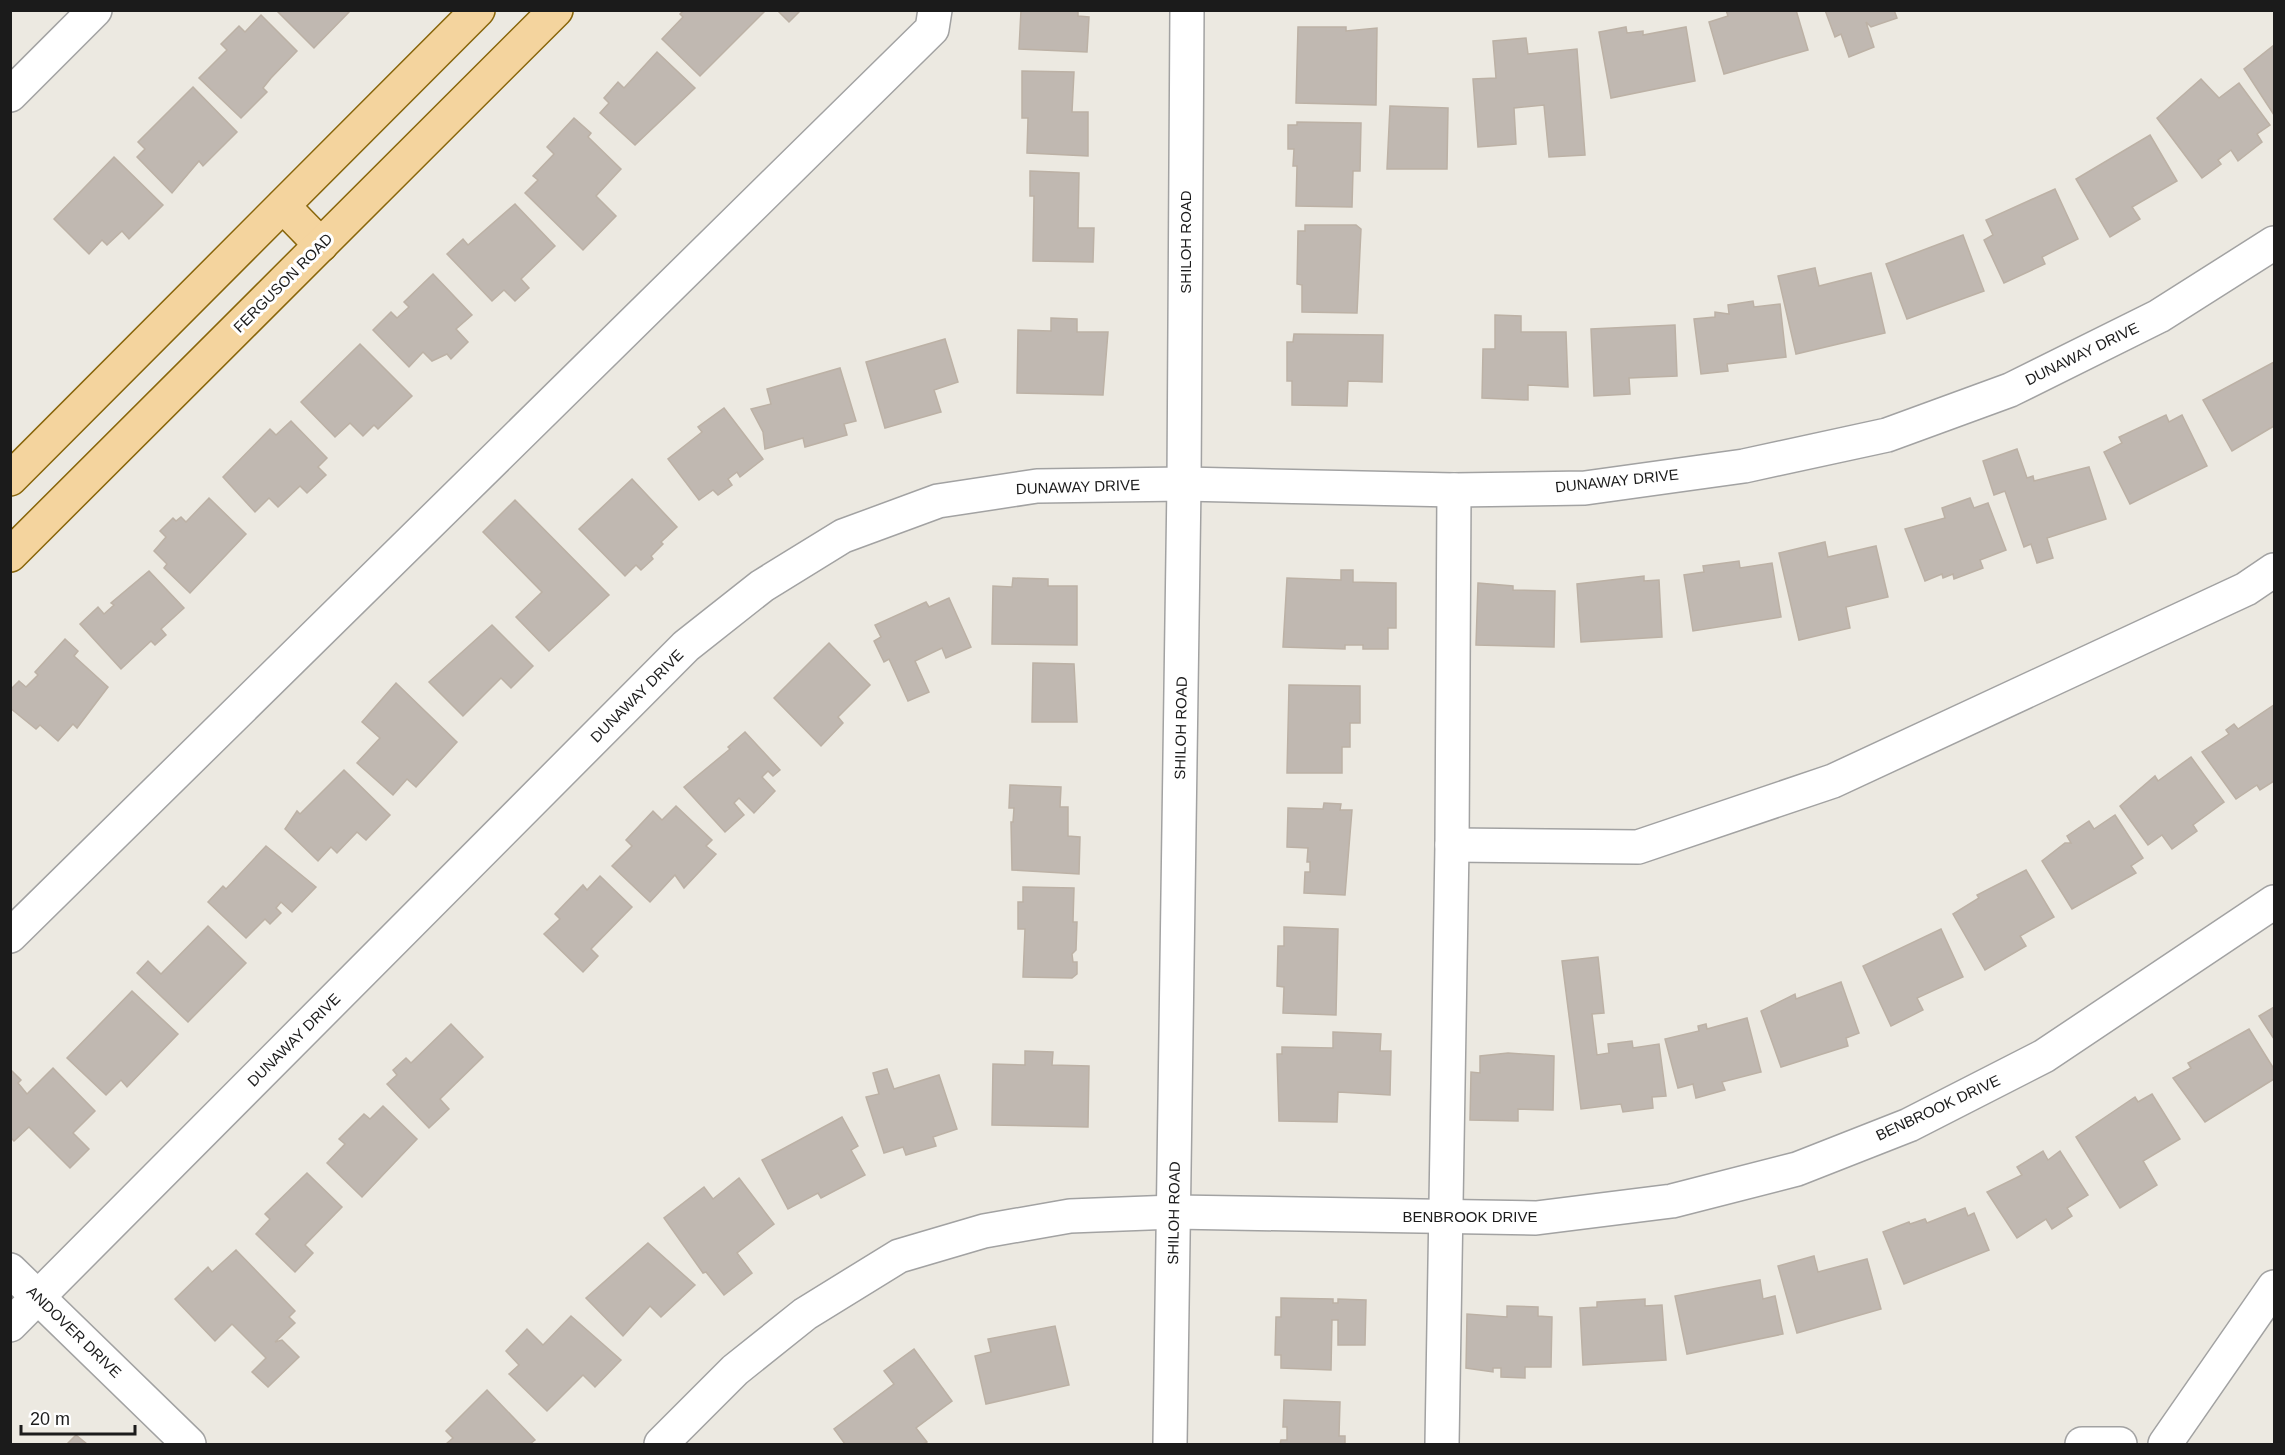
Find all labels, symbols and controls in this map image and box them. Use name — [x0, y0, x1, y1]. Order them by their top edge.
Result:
street label: SHILOH ROAD — [1177, 190, 1194, 294]
street label: FERGUSON ROAD — [230, 230, 336, 336]
street label: DUNAWAY DRIVE — [2022, 319, 2141, 388]
street label: DUNAWAY DRIVE — [1554, 466, 1680, 495]
street label: DUNAWAY DRIVE — [1016, 476, 1140, 497]
street label: DUNAWAY DRIVE — [587, 646, 687, 746]
street label: SHILOH ROAD — [1171, 676, 1190, 780]
street label: DUNAWAY DRIVE — [244, 990, 344, 1090]
street label: BENBROOK DRIVE — [1873, 1071, 2003, 1144]
street label: SHILOH ROAD — [1164, 1161, 1183, 1265]
street label: BENBROOK DRIVE — [1402, 1208, 1538, 1225]
street label: ANDOVER DRIVE — [24, 1282, 125, 1381]
scale bar — [21, 1398, 135, 1436]
text: 20 m — [30, 1409, 70, 1429]

